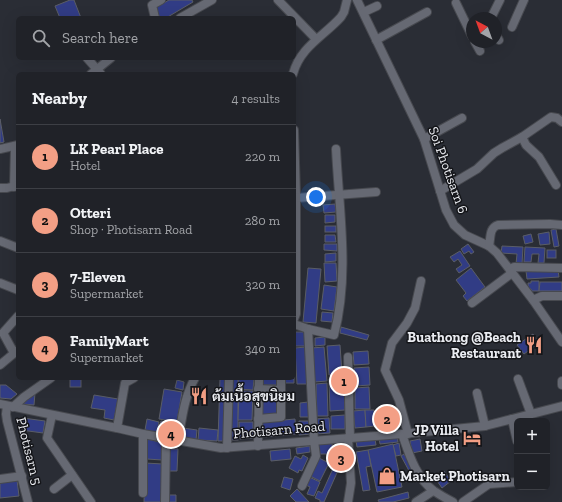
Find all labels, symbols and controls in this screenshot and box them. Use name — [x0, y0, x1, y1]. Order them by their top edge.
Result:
north arrow — [466, 12, 502, 48]
search box — [16, 16, 296, 60]
icon: search — [30, 27, 52, 49]
text: Search here — [62, 29, 138, 47]
text: Nearby — [32, 88, 87, 108]
text: 4 results — [232, 91, 280, 106]
street label: Soi Photisarn 6 — [424, 124, 472, 216]
text: LK Pearl Place — [70, 140, 164, 158]
text: 1 — [42, 149, 48, 164]
text: 220 m — [245, 149, 280, 164]
text: Hotel — [70, 158, 101, 173]
your location — [306, 187, 326, 207]
text: Otteri — [70, 204, 111, 222]
text: 2 — [42, 213, 48, 228]
text: 280 m — [245, 213, 280, 228]
text: Shop · Photisarn Road — [70, 222, 192, 237]
text: 7-Eleven — [70, 268, 126, 286]
text: 3 — [42, 277, 48, 292]
text: 320 m — [245, 277, 280, 292]
text: Supermarket — [70, 286, 143, 301]
place label: Buathong @Beach Restaurant — [407, 329, 521, 362]
text: FamilyMart — [70, 332, 149, 350]
restaurant icon: Buathong @Beach Restaurant — [524, 335, 544, 355]
text: 4 — [41, 341, 49, 356]
text: 340 m — [245, 341, 280, 356]
text: Supermarket — [70, 350, 143, 365]
pin: 1 — [331, 366, 357, 396]
place label: ต้มเนื้อสุขนิยม — [212, 383, 295, 407]
restaurant icon: ต้มเนื้อสุขนิยม — [189, 386, 209, 406]
pin: 2 — [374, 404, 400, 434]
street label: Photisarn 5 — [12, 415, 46, 487]
street label: Photisarn Road — [232, 417, 326, 442]
map controls — [514, 418, 550, 490]
button: + — [514, 418, 550, 454]
pin: 4 — [158, 419, 184, 449]
place label: JP Villa Hotel — [413, 422, 459, 455]
hotel icon: JP Villa Hotel — [462, 428, 482, 448]
pin: 3 — [328, 443, 354, 473]
button: − — [514, 454, 550, 490]
shop icon: Market Photisarn — [377, 466, 397, 486]
place label: Market Photisarn — [400, 468, 511, 485]

